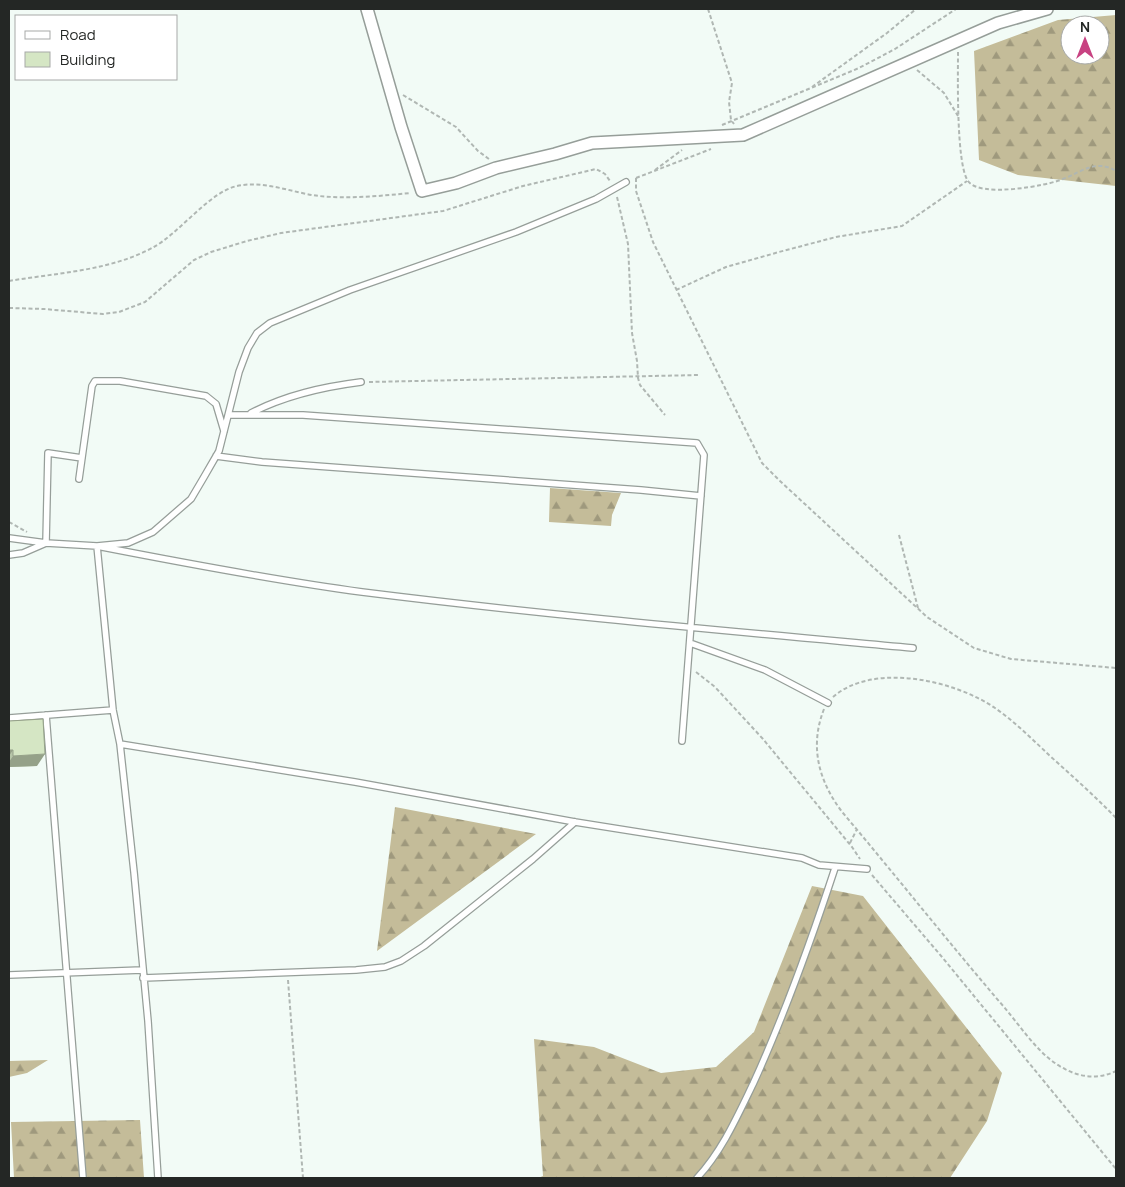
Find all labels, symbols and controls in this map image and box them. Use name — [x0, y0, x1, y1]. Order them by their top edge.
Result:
legend — [15, 15, 178, 80]
north arrow — [1060, 15, 1110, 65]
text: N — [1080, 17, 1090, 36]
text: Road — [60, 24, 96, 45]
text: Building — [60, 49, 115, 70]

